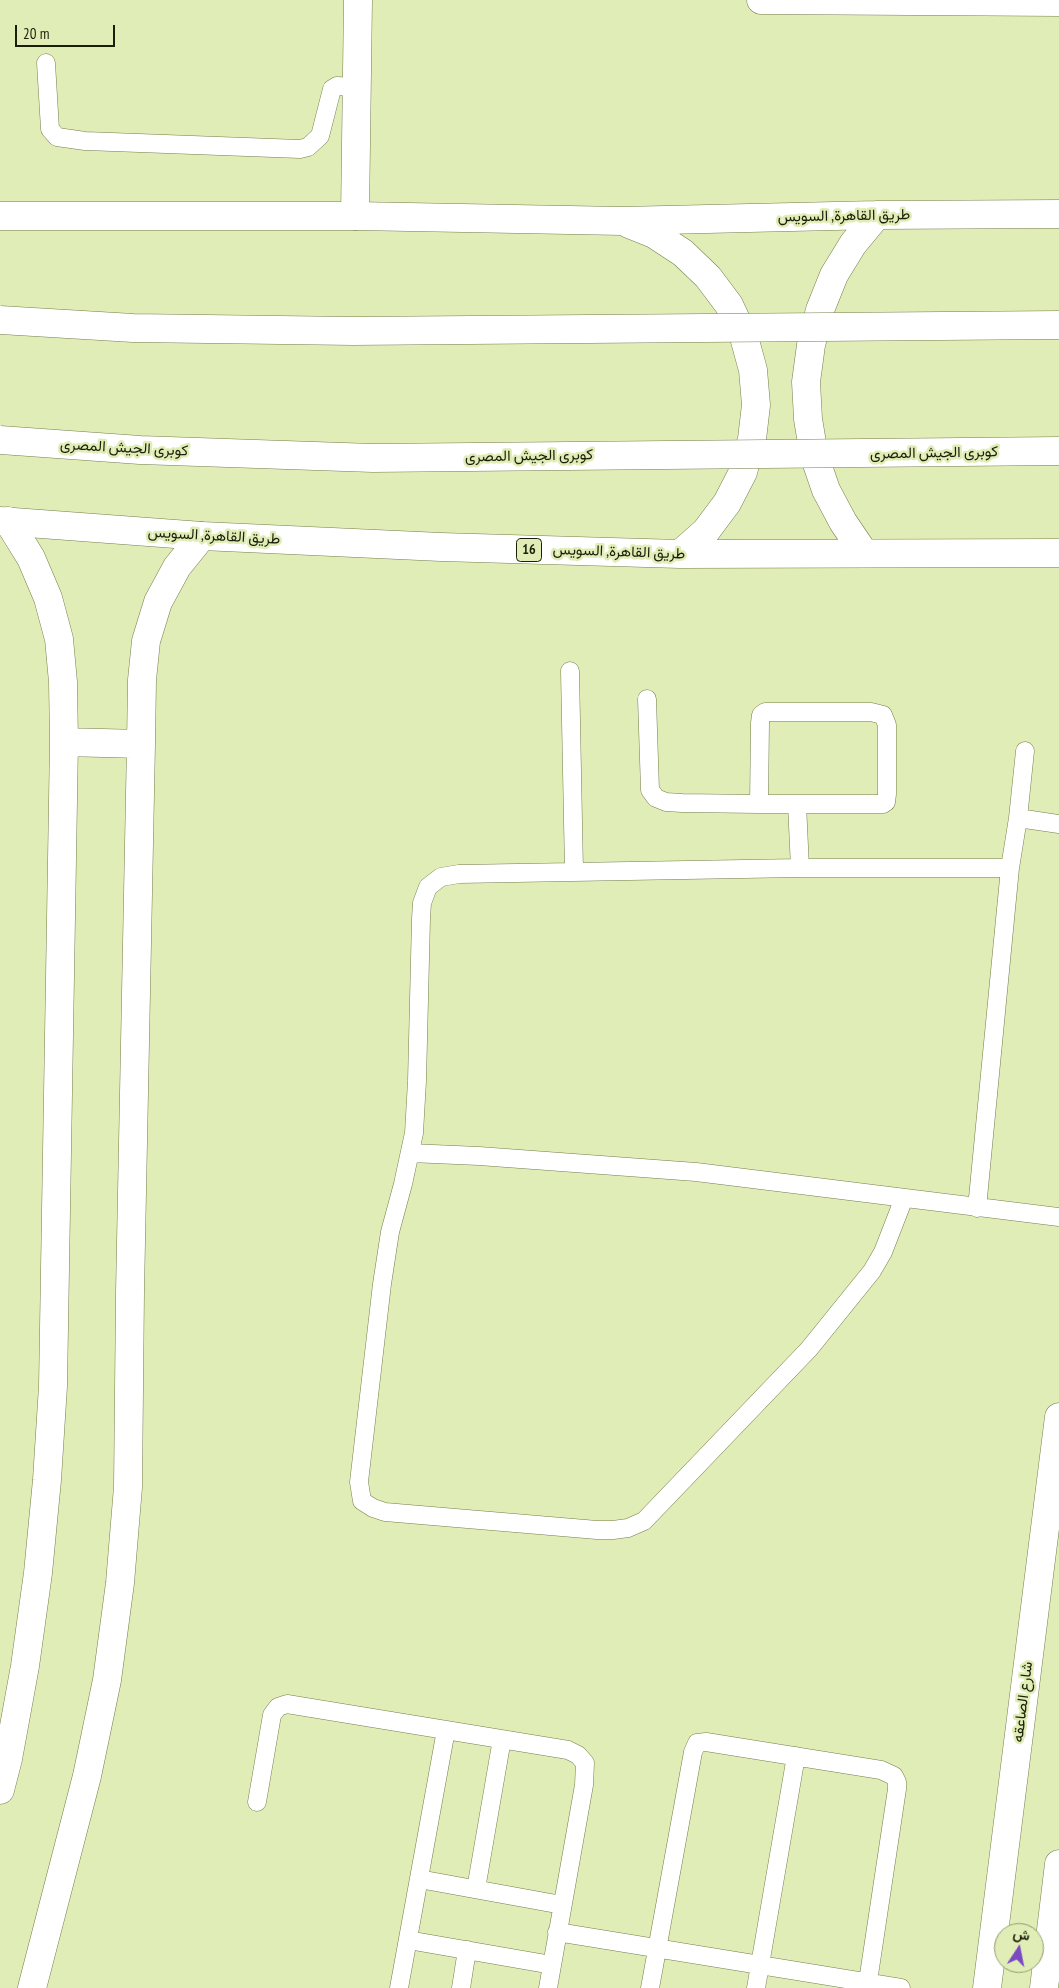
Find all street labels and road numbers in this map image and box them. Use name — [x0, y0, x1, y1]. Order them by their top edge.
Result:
street label: طريق القاهرة, السويس — [778, 206, 910, 226]
street label: كوبرى الجيش المصرى — [60, 436, 188, 460]
street label: كوبرى الجيش المصرى — [870, 443, 998, 463]
street label: كوبرى الجيش المصرى — [465, 446, 593, 466]
street label: طريق القاهرة, السويس — [147, 524, 281, 548]
road number: 16 — [516, 538, 542, 562]
street label: طريق القاهرة, السويس — [552, 541, 686, 563]
street label: شارع الصاعقه — [1009, 1661, 1037, 1743]

